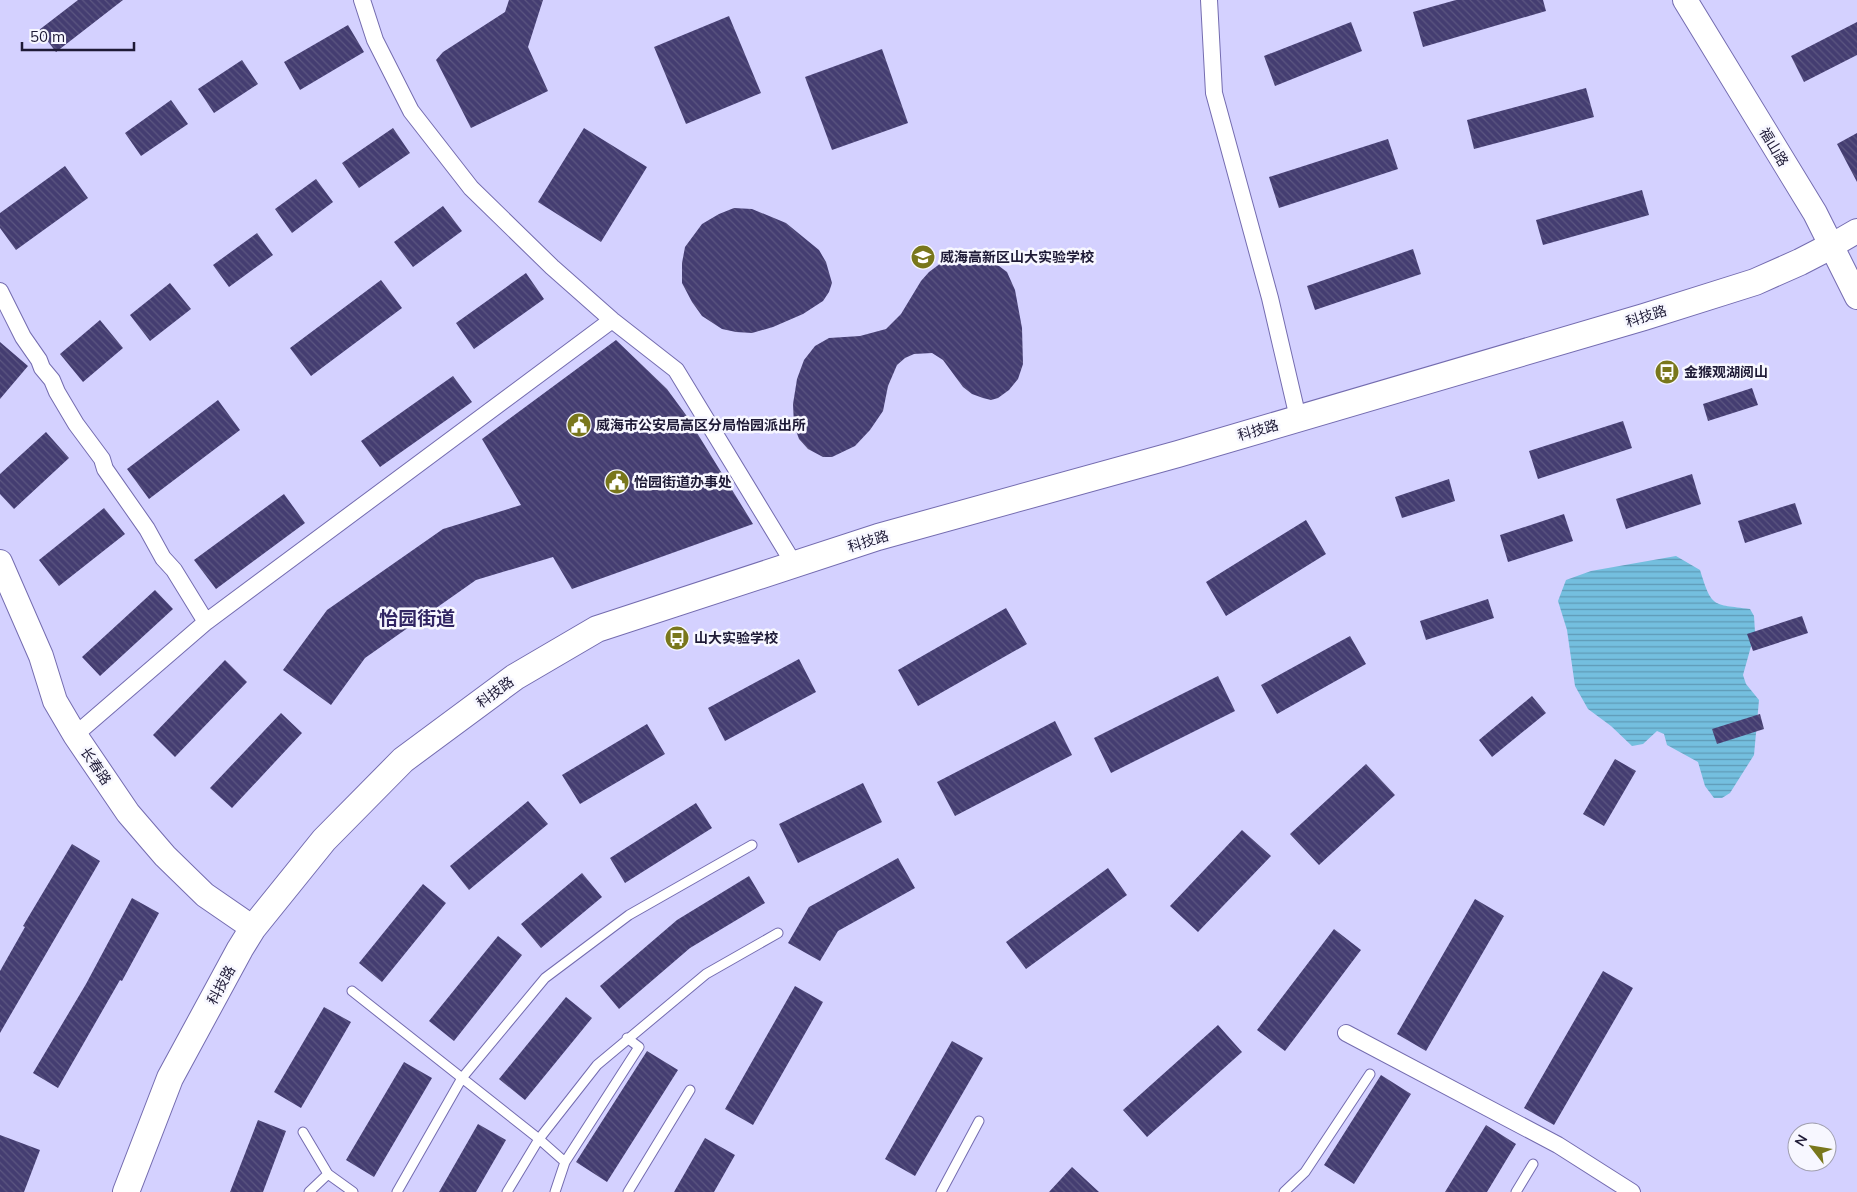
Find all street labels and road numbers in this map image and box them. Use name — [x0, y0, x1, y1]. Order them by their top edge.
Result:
street label: 福山路 — [1755, 124, 1793, 170]
street label: 科技路 — [1623, 301, 1669, 331]
street label: 科技路 — [1235, 416, 1281, 444]
street label: 科技路 — [845, 526, 891, 556]
street label: 科技路 — [473, 672, 517, 712]
street label: 长春路 — [77, 744, 115, 788]
street label: 科技路 — [203, 962, 239, 1008]

